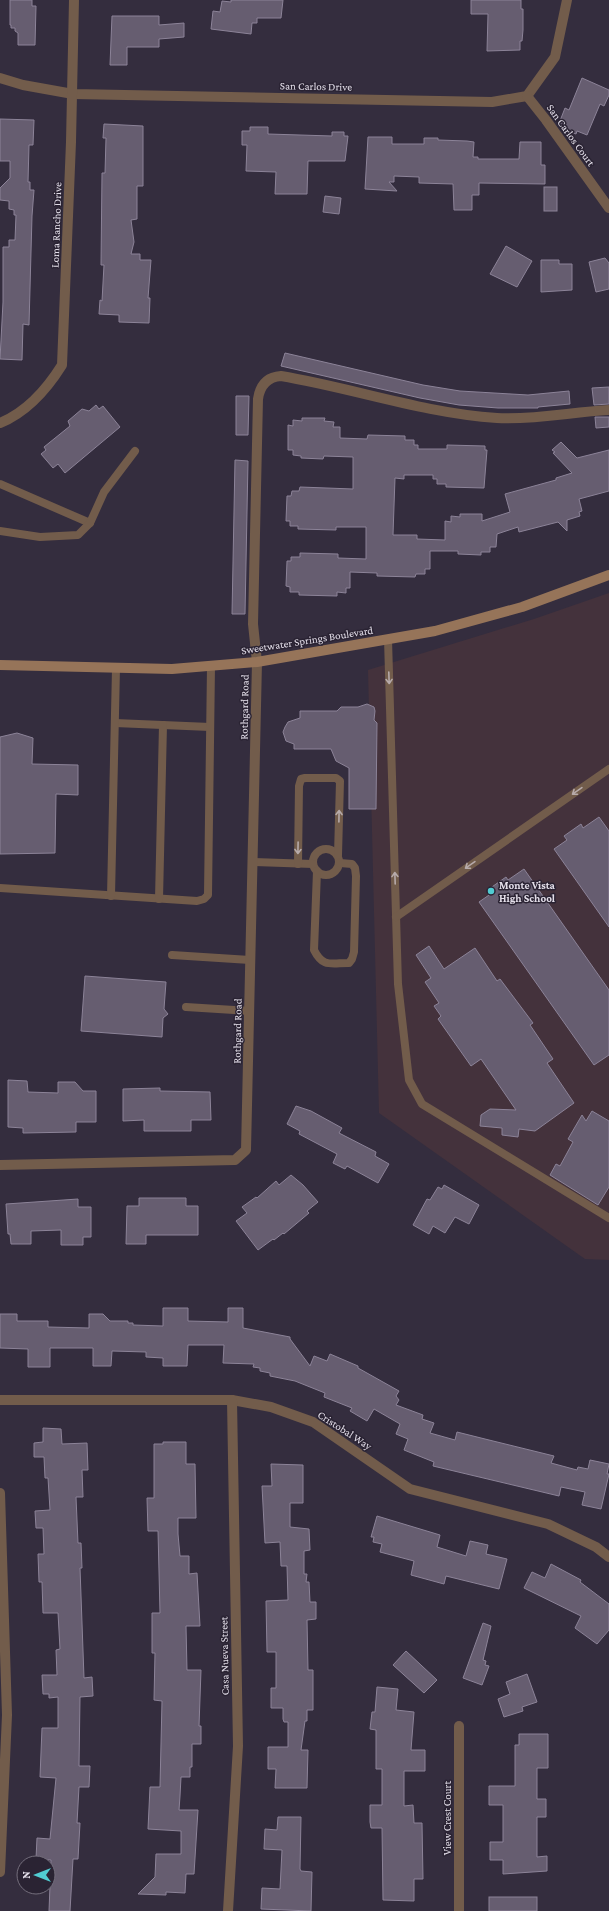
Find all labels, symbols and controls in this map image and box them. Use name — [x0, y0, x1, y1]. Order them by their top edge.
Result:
street label: San Carlos Drive — [280, 79, 352, 93]
street label: San Carlos Court — [545, 102, 598, 169]
street label: Loma Rancho Drive — [49, 182, 63, 268]
street label: Sweetwater Springs Boulevard — [240, 624, 374, 657]
one-way arrow — [385, 671, 393, 684]
street label: Rothgard Road — [237, 674, 252, 740]
one-way arrow — [572, 787, 583, 795]
one-way arrow — [335, 810, 343, 823]
one-way arrow — [294, 841, 302, 854]
one-way arrow — [465, 861, 476, 869]
one-way arrow — [391, 872, 399, 885]
place label: Monte Vista High School — [499, 879, 556, 904]
marker: Monte Vista High School — [486, 886, 496, 896]
street label: Rothgard Road — [230, 998, 245, 1064]
street label: Cristobal Way — [315, 1408, 375, 1453]
street label: Casa Nueva Street — [217, 1616, 231, 1695]
street label: View Crest Court — [441, 1781, 453, 1855]
north arrow — [16, 1855, 56, 1895]
text: N — [20, 1871, 32, 1879]

